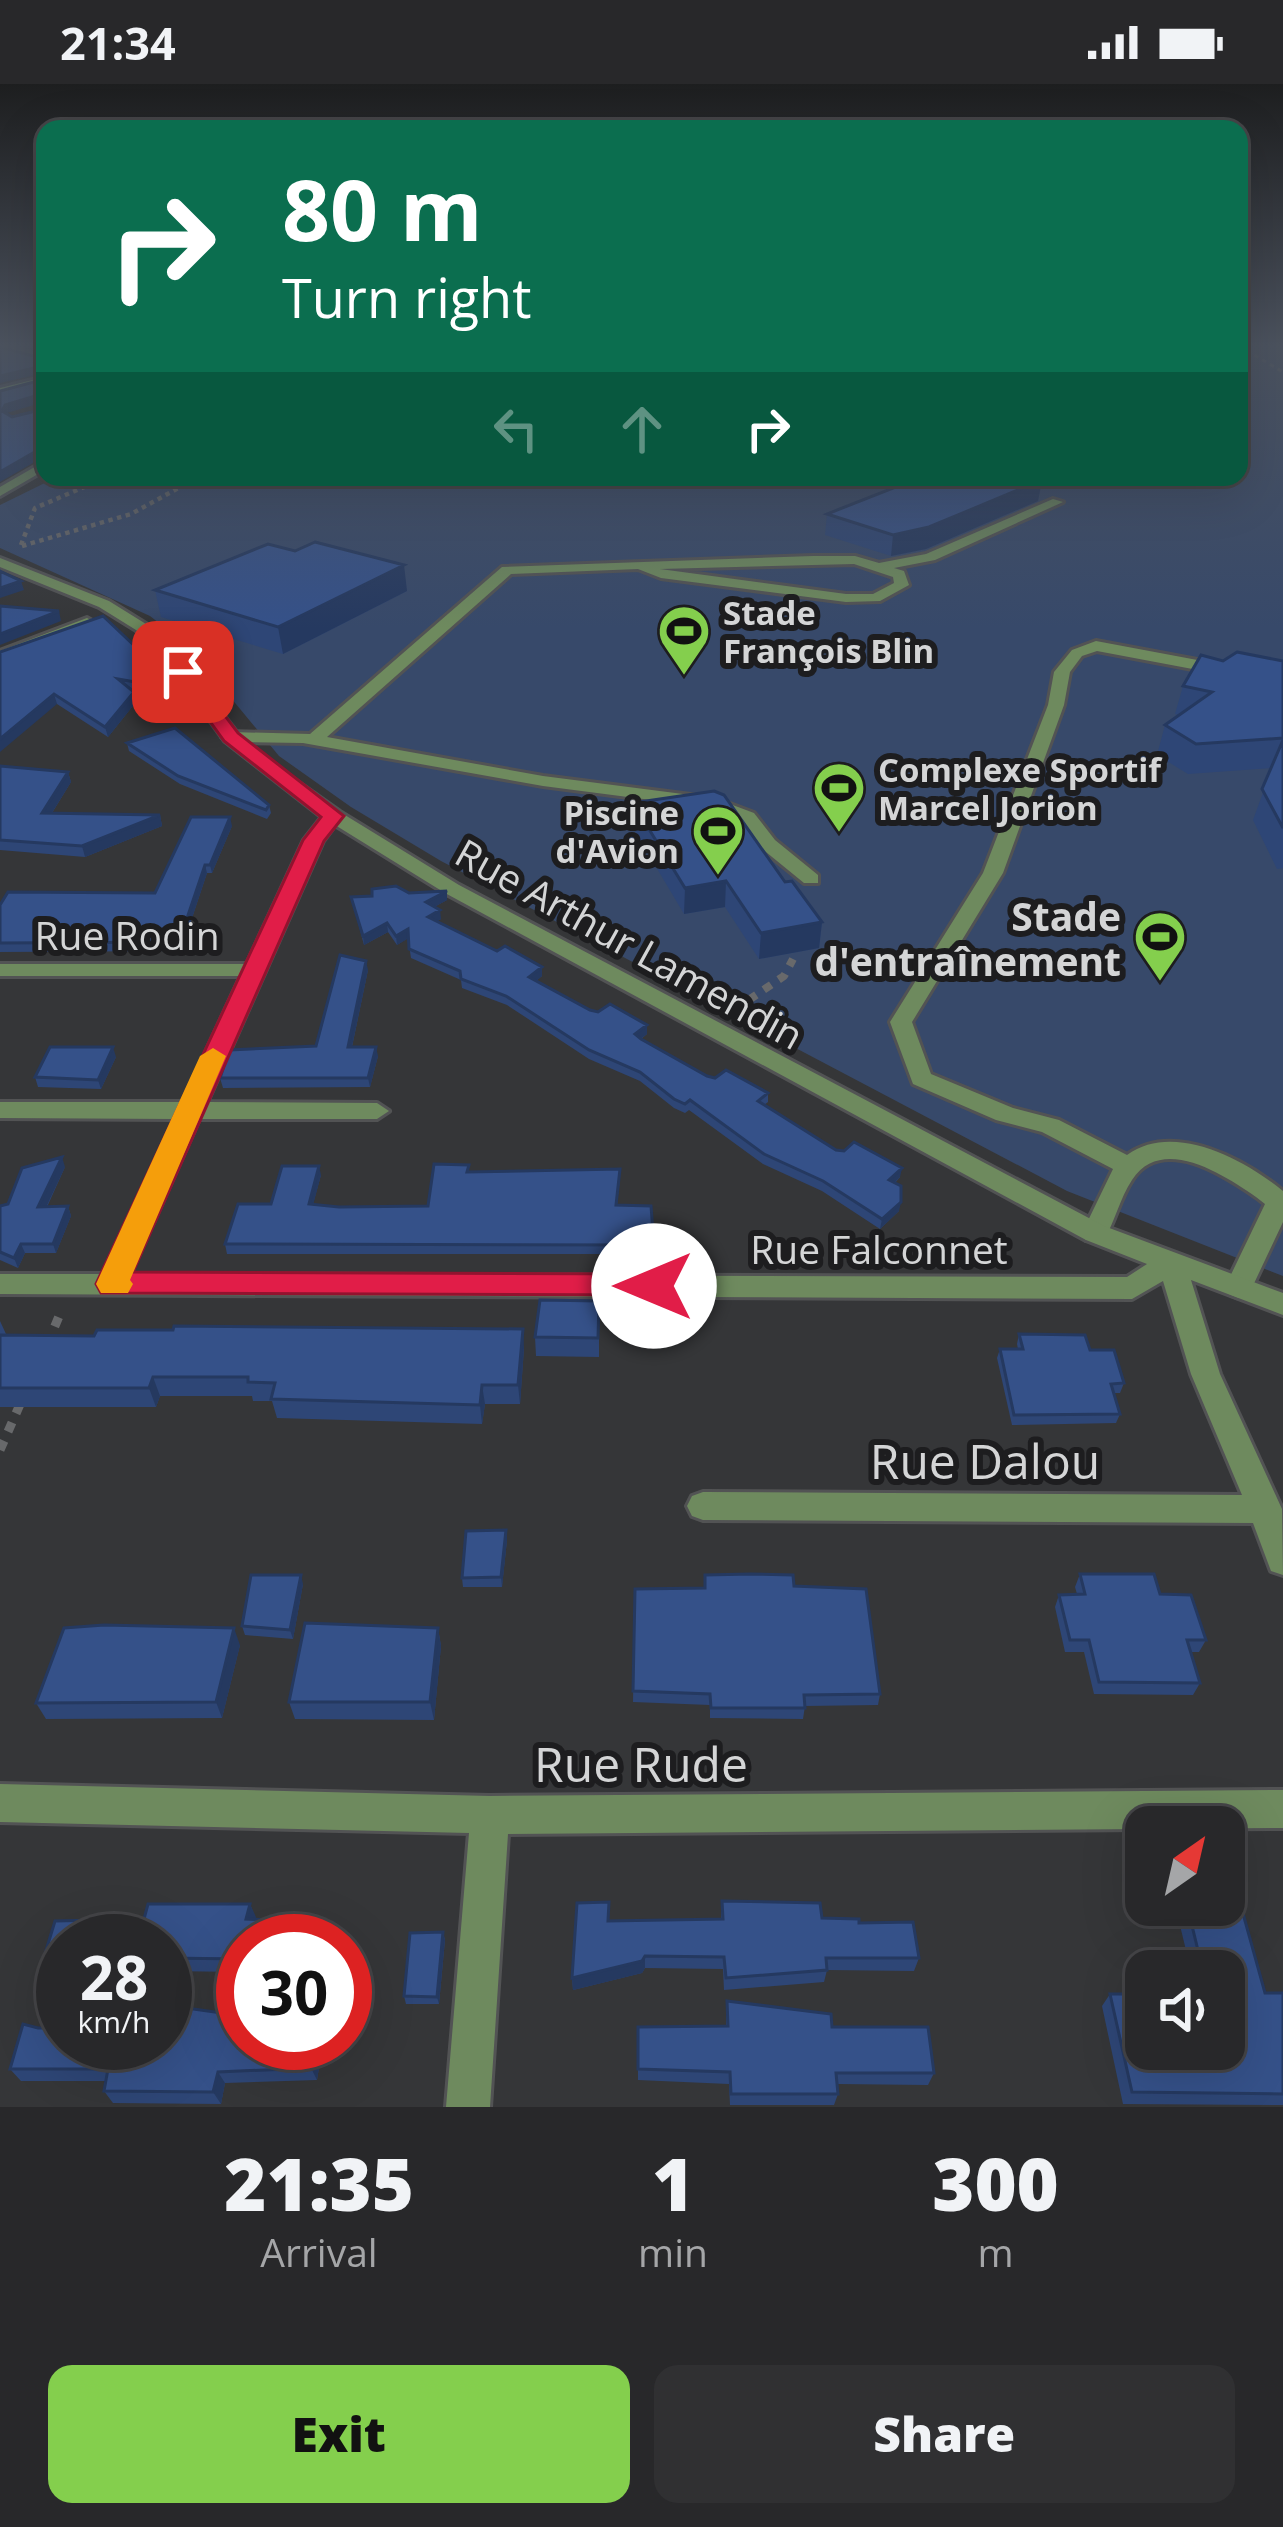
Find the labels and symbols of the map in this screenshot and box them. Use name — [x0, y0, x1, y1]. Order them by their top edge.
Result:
place label: Stade François Blin — [723, 590, 934, 673]
sports icon: Stade François Blin — [656, 603, 712, 677]
pin — [132, 621, 234, 723]
place label: Complexe Sportif Marcel Jorion — [878, 747, 1163, 830]
sports icon: Complexe Sportif Marcel Jorion — [811, 760, 867, 834]
place label: Piscine d'Avion — [556, 790, 679, 873]
sports icon: Piscine d'Avion — [690, 803, 746, 877]
street label: Rue Arthur Lamendin — [447, 825, 813, 1061]
place label: Stade d'entraînement — [815, 889, 1121, 987]
street label: Rue Rodin — [34, 908, 220, 961]
sports icon: Stade d'entraînement — [1132, 909, 1188, 983]
street label: Rue Falconnet — [750, 1222, 1008, 1275]
position arrow — [591, 1223, 717, 1349]
street label: Rue Dalou — [870, 1428, 1100, 1493]
street label: Rue Rude — [534, 1731, 748, 1796]
north arrow — [1125, 1806, 1245, 1926]
speed limit sign: 30 — [216, 1914, 372, 2070]

